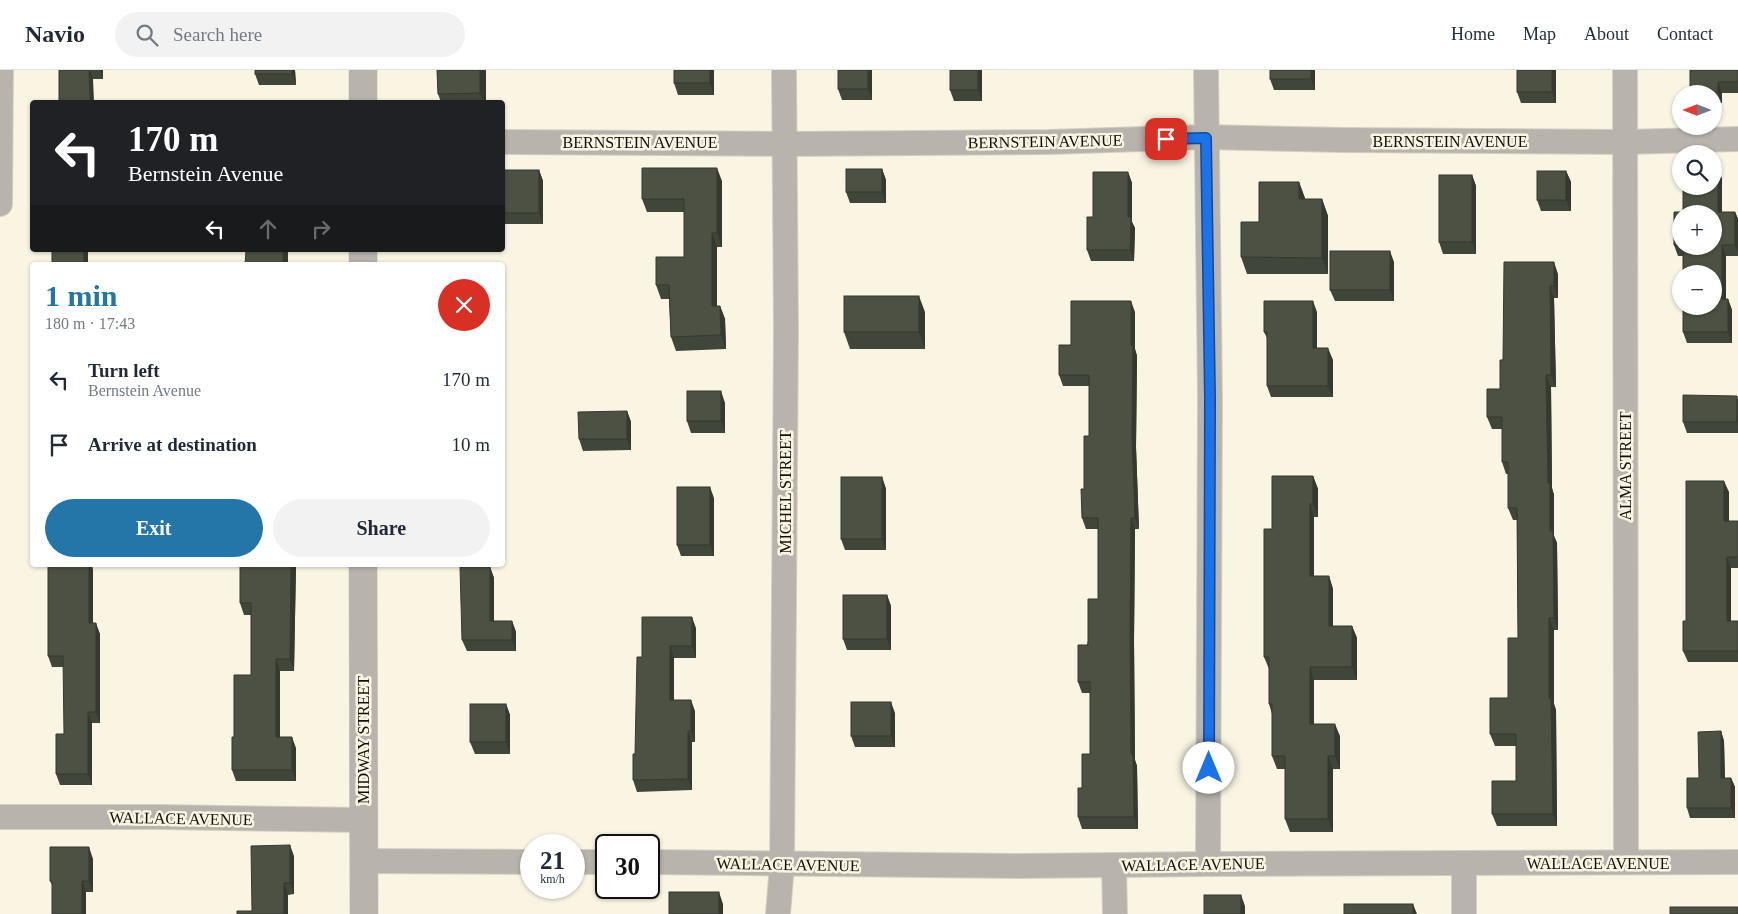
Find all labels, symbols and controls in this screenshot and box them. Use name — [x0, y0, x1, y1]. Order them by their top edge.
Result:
search box — [115, 12, 465, 57]
text: Navio — [25, 21, 85, 47]
icon: search — [133, 21, 161, 49]
text: Search here — [173, 24, 262, 45]
text: Home — [1451, 24, 1495, 44]
text: Map — [1523, 24, 1556, 44]
text: About — [1584, 24, 1629, 44]
text: Contact — [1657, 24, 1713, 44]
north arrow — [1672, 85, 1722, 135]
map controls — [1672, 85, 1722, 315]
pin — [1145, 118, 1187, 160]
icon: left — [45, 120, 110, 185]
text: 170 m — [128, 120, 218, 159]
icon: arrive — [1152, 125, 1180, 153]
street label: BERNSTEIN AVENUE — [967, 132, 1123, 151]
street label: BERNSTEIN AVENUE — [1373, 133, 1527, 150]
street label: BERNSTEIN AVENUE — [563, 134, 717, 151]
button: search — [1672, 145, 1722, 195]
text: Bernstein Avenue — [128, 161, 283, 186]
button: + — [1672, 205, 1722, 255]
icon: left — [201, 215, 229, 243]
icon: ahead — [254, 215, 282, 243]
icon: right — [307, 215, 335, 243]
button: − — [1672, 265, 1722, 315]
text: 1 min — [45, 279, 118, 312]
button: close — [438, 279, 490, 331]
text: 180 m · 17:43 — [45, 315, 135, 332]
text: Turn left — [88, 360, 160, 381]
icon: left — [45, 366, 73, 394]
text: 170 m — [442, 369, 490, 390]
text: Bernstein Avenue — [88, 382, 201, 399]
street label: ALMA STREET — [1617, 411, 1634, 520]
street label: MICHEL STREET — [777, 430, 794, 554]
icon: arrive — [45, 431, 73, 459]
text: Arrive at destination — [88, 434, 257, 455]
text: 10 m — [451, 434, 490, 455]
button: Exit — [45, 499, 263, 557]
button: Share — [273, 499, 490, 557]
street label: MIDWAY STREET — [355, 676, 372, 804]
position arrow — [1182, 741, 1234, 793]
street label: WALLACE AVENUE — [109, 809, 253, 828]
speed limit sign: 30 — [595, 834, 660, 899]
text: 21 — [540, 847, 565, 874]
street label: WALLACE AVENUE — [716, 855, 860, 874]
street label: WALLACE AVENUE — [1121, 855, 1265, 874]
street label: WALLACE AVENUE — [1526, 855, 1670, 872]
text: km/h — [540, 872, 565, 886]

